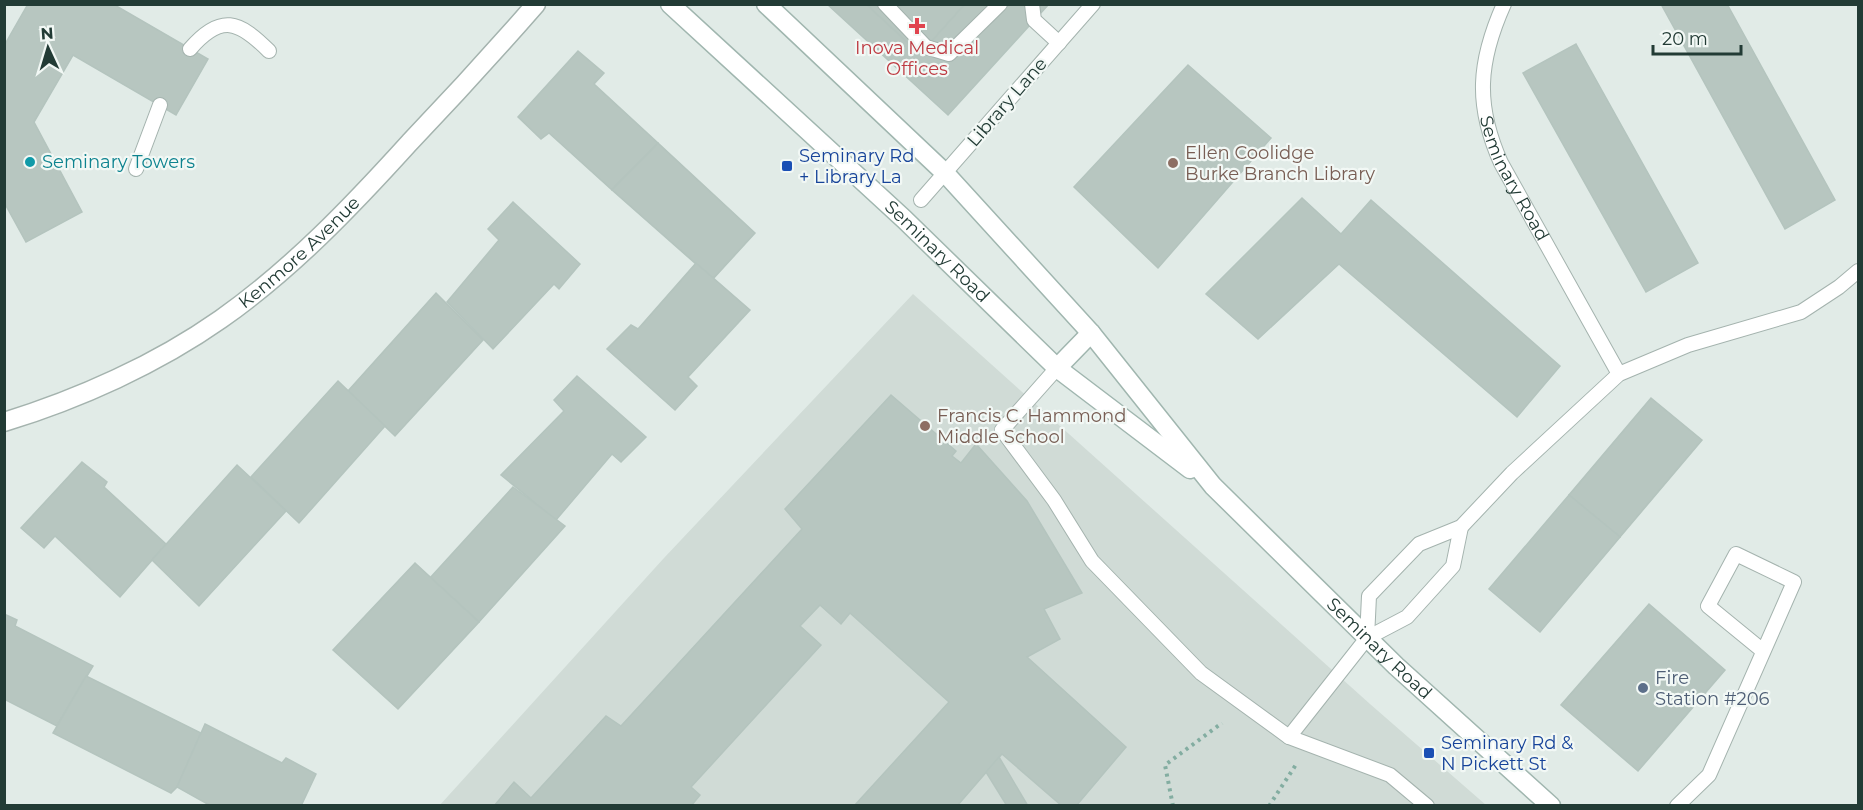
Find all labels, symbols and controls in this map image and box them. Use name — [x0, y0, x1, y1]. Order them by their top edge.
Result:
marker: Inova Medical Offices — [908, 17, 926, 35]
north arrow — [18, 18, 78, 78]
scale bar — [1653, 18, 1742, 56]
text: N — [40, 24, 54, 43]
text: 20 m — [1662, 28, 1708, 50]
place label: Inova Medical Offices — [855, 37, 979, 80]
street label: Library Lane — [962, 53, 1052, 151]
street label: Seminary Road — [1475, 114, 1553, 245]
place label: Ellen Coolidge Burke Branch Library — [1185, 142, 1375, 185]
place label: Seminary Rd + Library La — [799, 145, 914, 188]
place label: Seminary Towers — [42, 151, 195, 173]
marker: Seminary Towers — [23, 155, 37, 169]
marker: Ellen Coolidge Burke Branch Library — [1166, 156, 1180, 170]
marker: Seminary Rd + Library La — [780, 159, 794, 173]
street label: Kenmore Avenue — [234, 192, 365, 313]
street label: Seminary Road — [880, 196, 994, 307]
place label: Francis C. Hammond Middle School — [937, 405, 1126, 448]
marker: Francis C. Hammond Middle School — [918, 419, 932, 433]
street label: Seminary Road — [1322, 593, 1436, 704]
place label: Fire Station #206 — [1655, 667, 1770, 710]
marker: Fire Station #206 — [1636, 681, 1650, 695]
place label: Seminary Rd & N Pickett St — [1441, 732, 1573, 775]
marker: Seminary Rd & N Pickett St — [1422, 746, 1436, 760]

